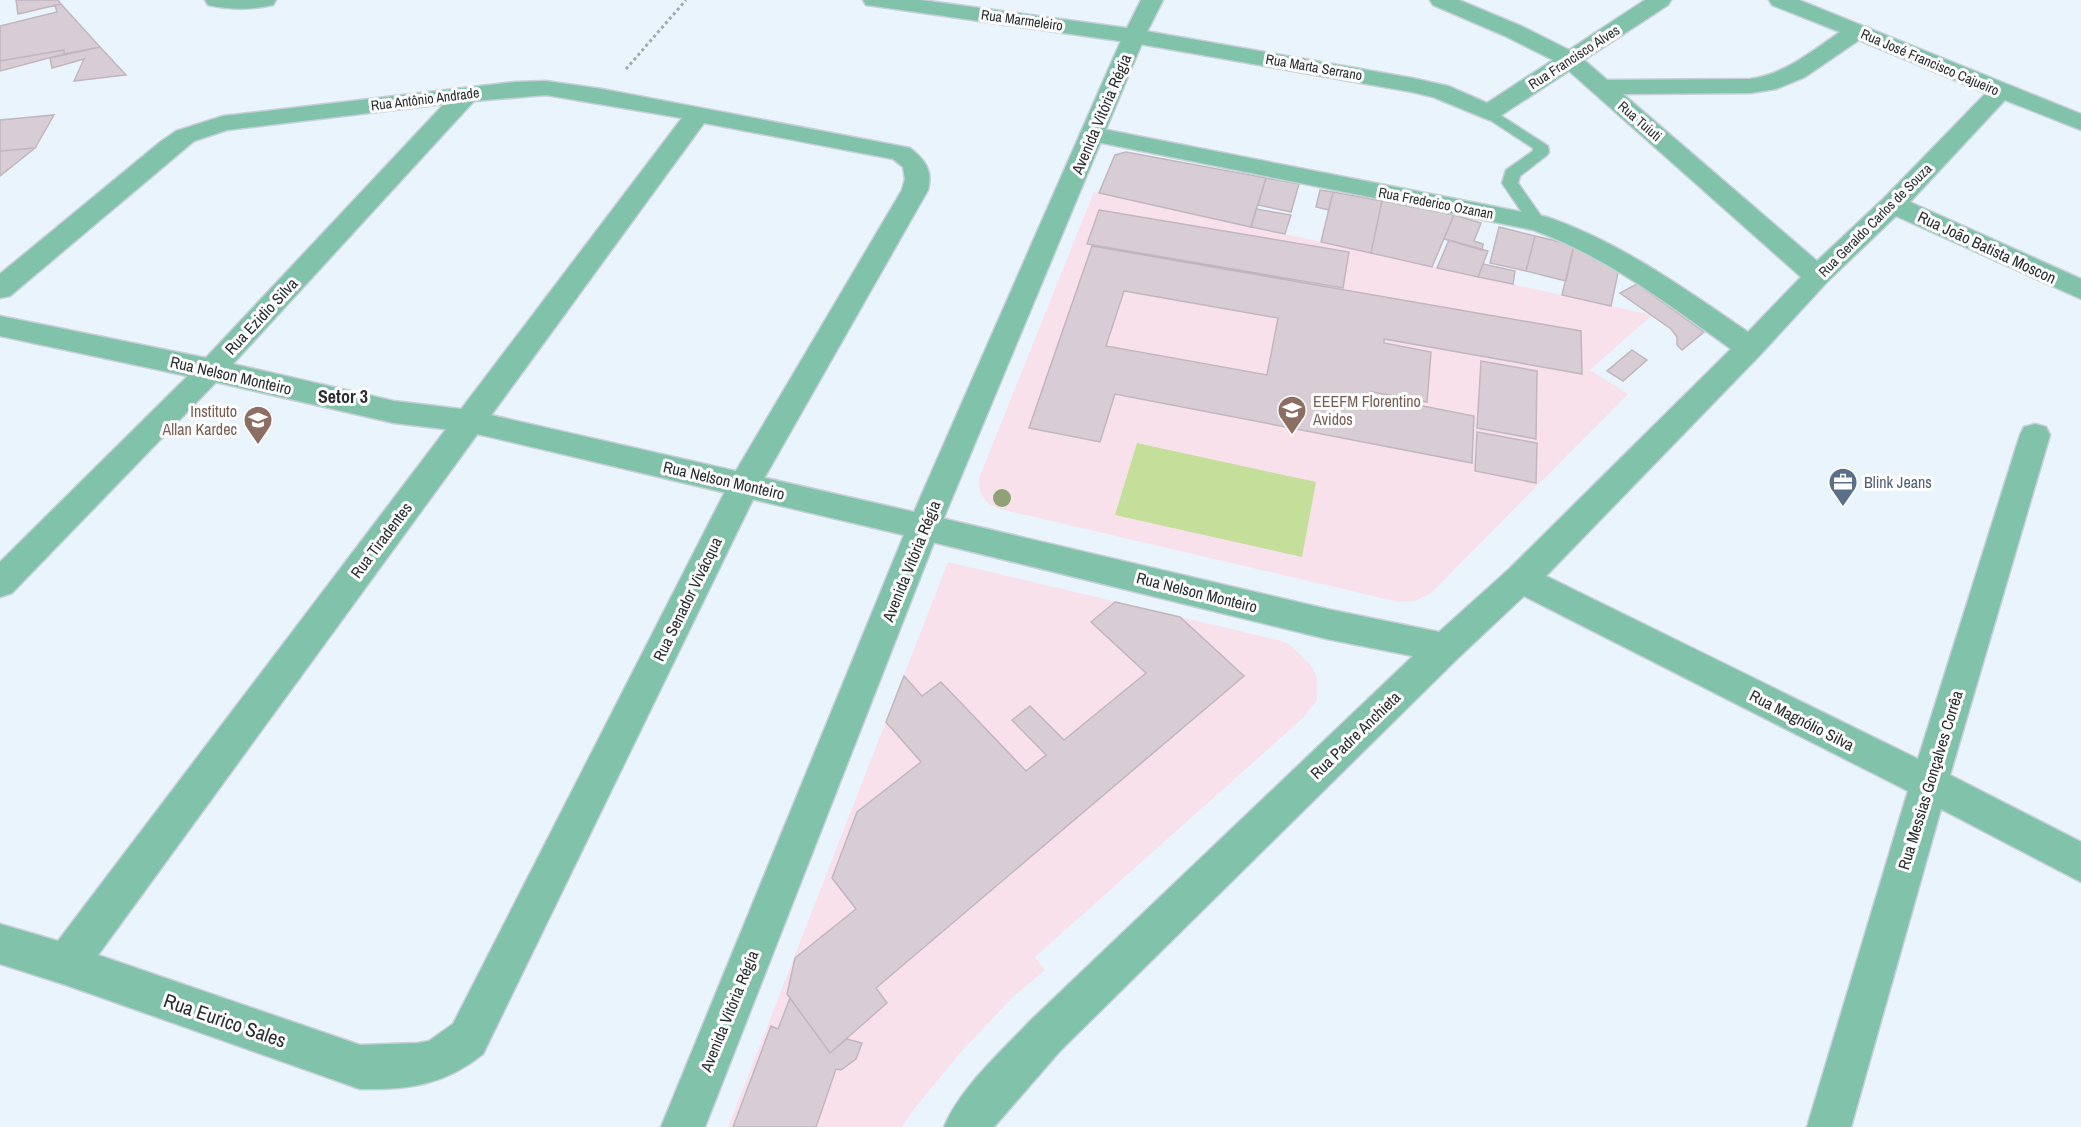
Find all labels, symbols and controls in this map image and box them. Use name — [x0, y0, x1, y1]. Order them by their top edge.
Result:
street label: Rua Marmeleiro — [980, 5, 1064, 35]
street label: Rua Francisco Alves — [1525, 21, 1623, 93]
street label: Rua José Francisco Cajueiro — [1858, 25, 2002, 99]
street label: Avenida Vitória Régia — [1065, 50, 1137, 178]
street label: Rua Marta Serrano — [1264, 50, 1364, 84]
street label: Rua Antônio Andrade — [370, 83, 480, 115]
street label: Rua Tuiuti — [1614, 97, 1666, 145]
street label: Rua Geraldo Carlos de Souza — [1814, 159, 1936, 281]
street label: Rua Frederico Ozanan — [1377, 183, 1495, 223]
street label: Rua João Batista Moscon — [1914, 205, 2060, 289]
street label: Rua Ezidio Silva — [220, 272, 303, 359]
street label: Rua Nelson Monteiro — [168, 350, 294, 400]
district label: Setor 3 — [318, 384, 368, 409]
place label: EEEFM Florentino Avidos — [1312, 390, 1421, 430]
school or university icon: EEEFM Florentino Avidos — [1276, 394, 1308, 436]
place label: Instituto Allan Kardec — [162, 400, 237, 440]
school or university icon: Instituto Allan Kardec — [242, 404, 274, 446]
street label: Rua Nelson Monteiro — [661, 455, 787, 505]
office icon: Blink Jeans — [1827, 466, 1859, 508]
place label: Blink Jeans — [1864, 471, 1932, 493]
street label: Rua Tiradentes — [345, 497, 417, 583]
street label: Avenida Vitória Régia — [876, 497, 946, 626]
street label: Rua Senador Vivácqua — [647, 533, 727, 665]
street label: Rua Nelson Monteiro — [1134, 566, 1260, 618]
street label: Rua Magnólio Silva — [1746, 684, 1859, 756]
street label: Rua Padre Anchieta — [1305, 686, 1405, 784]
street label: Rua Messias Gonçalves Corrêa — [1892, 687, 1968, 872]
street label: Avenida Vitória Régia — [694, 947, 764, 1076]
street label: Rua Eurico Sales — [160, 986, 290, 1054]

